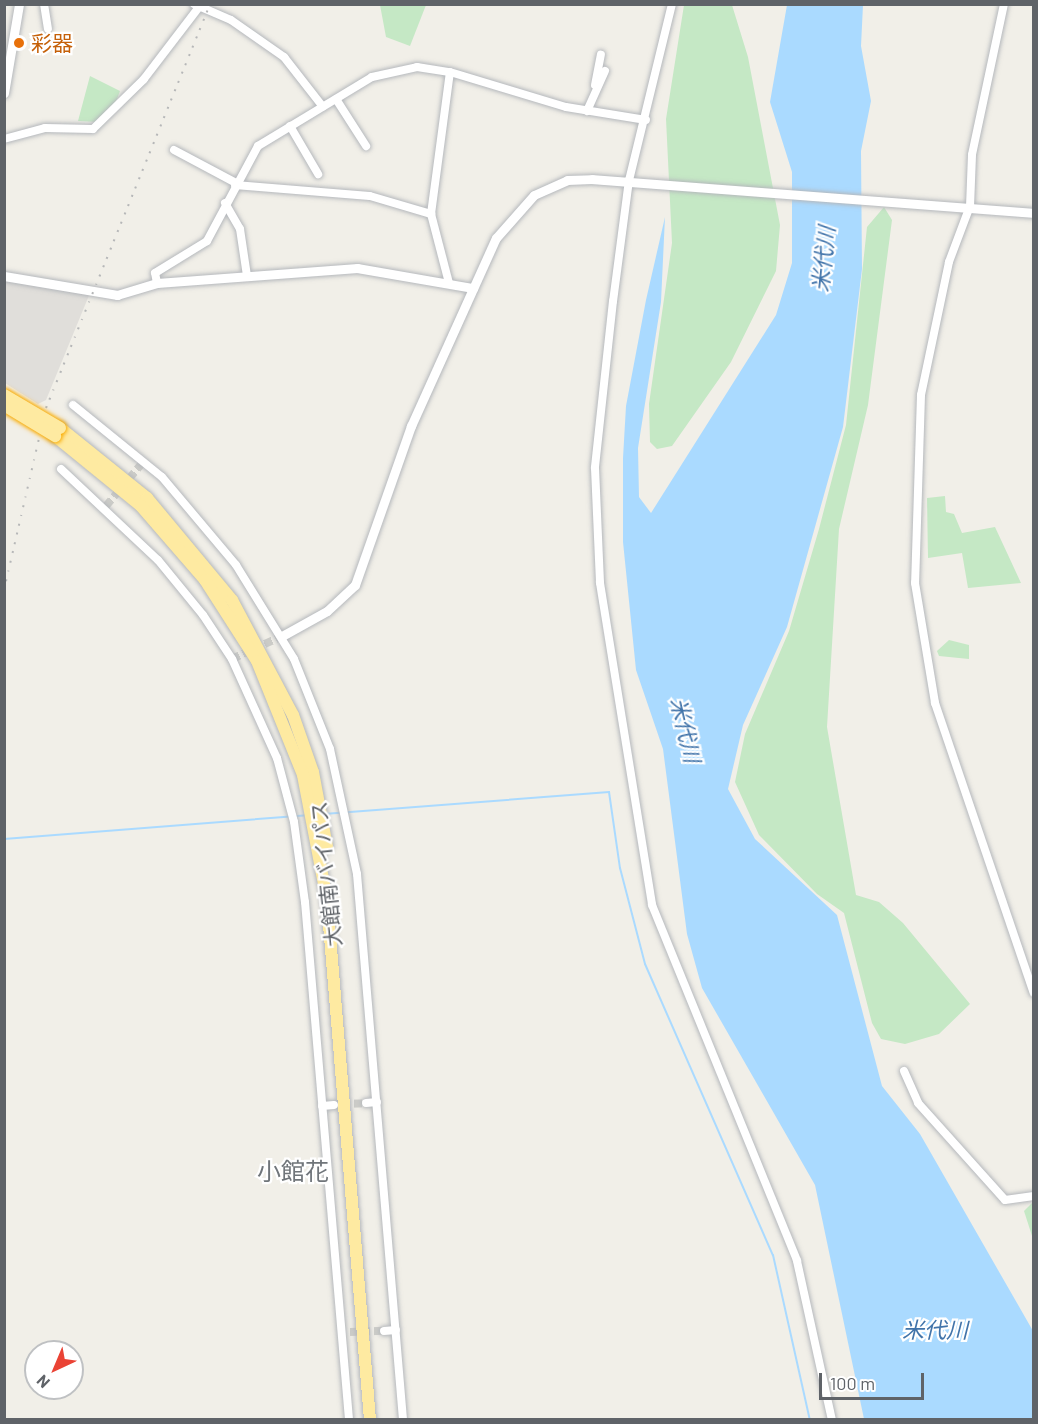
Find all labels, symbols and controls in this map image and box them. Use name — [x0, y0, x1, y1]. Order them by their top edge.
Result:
place label: 彩器 — [31, 30, 73, 56]
marker: 彩器 — [12, 36, 26, 50]
water label: 米代川 — [806, 225, 840, 293]
water label: 米代川 — [666, 695, 706, 765]
street label: 大館南バイパス — [306, 800, 346, 948]
district label: 小館花 — [257, 1157, 329, 1185]
water label: 米代川 — [902, 1317, 968, 1343]
north arrow — [24, 1340, 84, 1400]
scale bar — [822, 1361, 927, 1399]
text: N — [32, 1371, 53, 1392]
text: 100 m — [830, 1372, 875, 1394]

